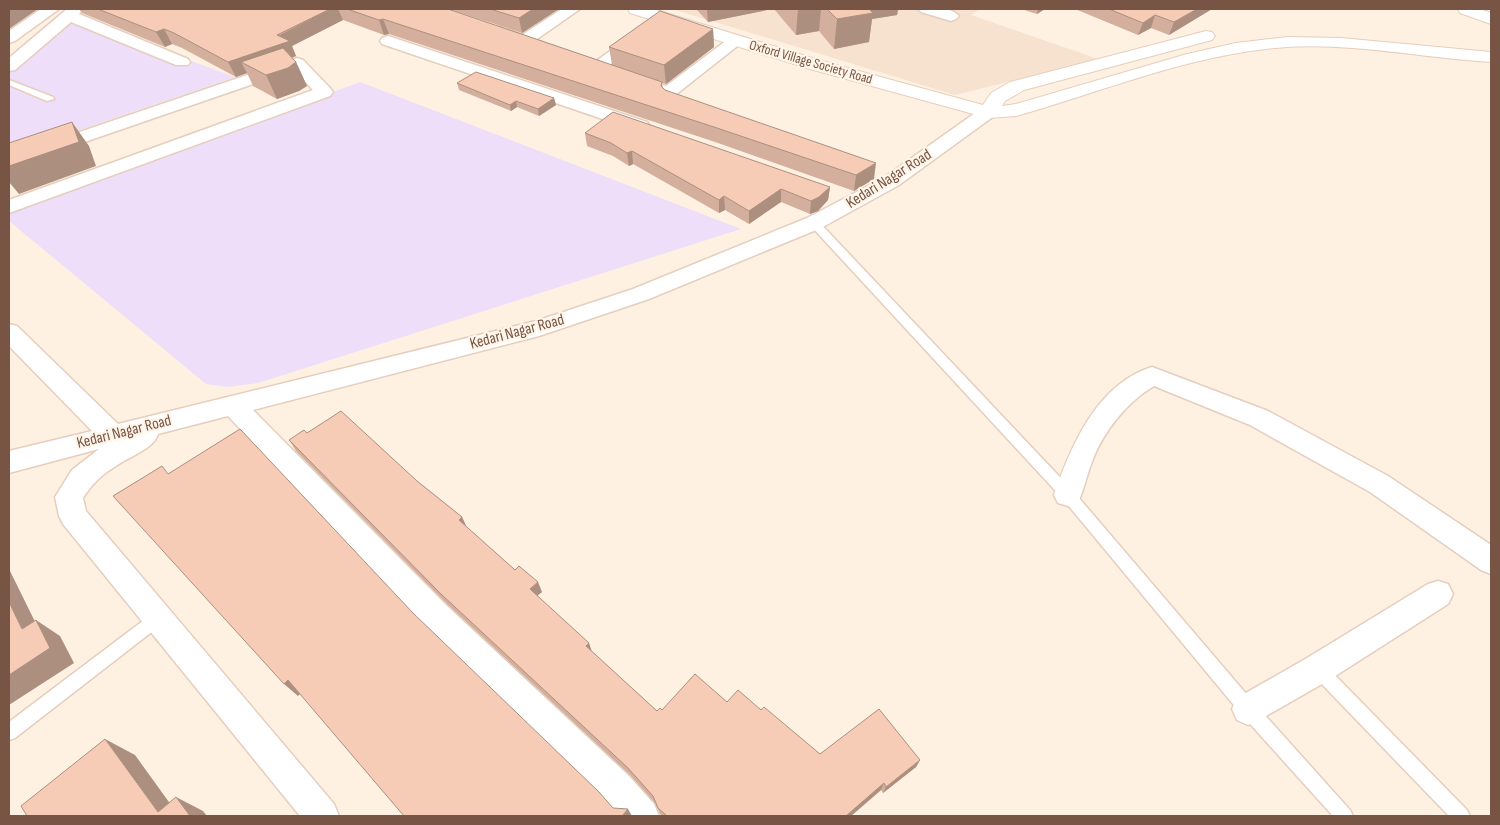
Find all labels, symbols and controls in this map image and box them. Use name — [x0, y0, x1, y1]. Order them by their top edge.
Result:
street label: Oxford Village Society Road — [747, 36, 875, 88]
street label: Kedari Nagar Road — [843, 145, 935, 213]
street label: Kedari Nagar Road — [468, 310, 566, 354]
street label: Kedari Nagar Road — [75, 411, 173, 453]

